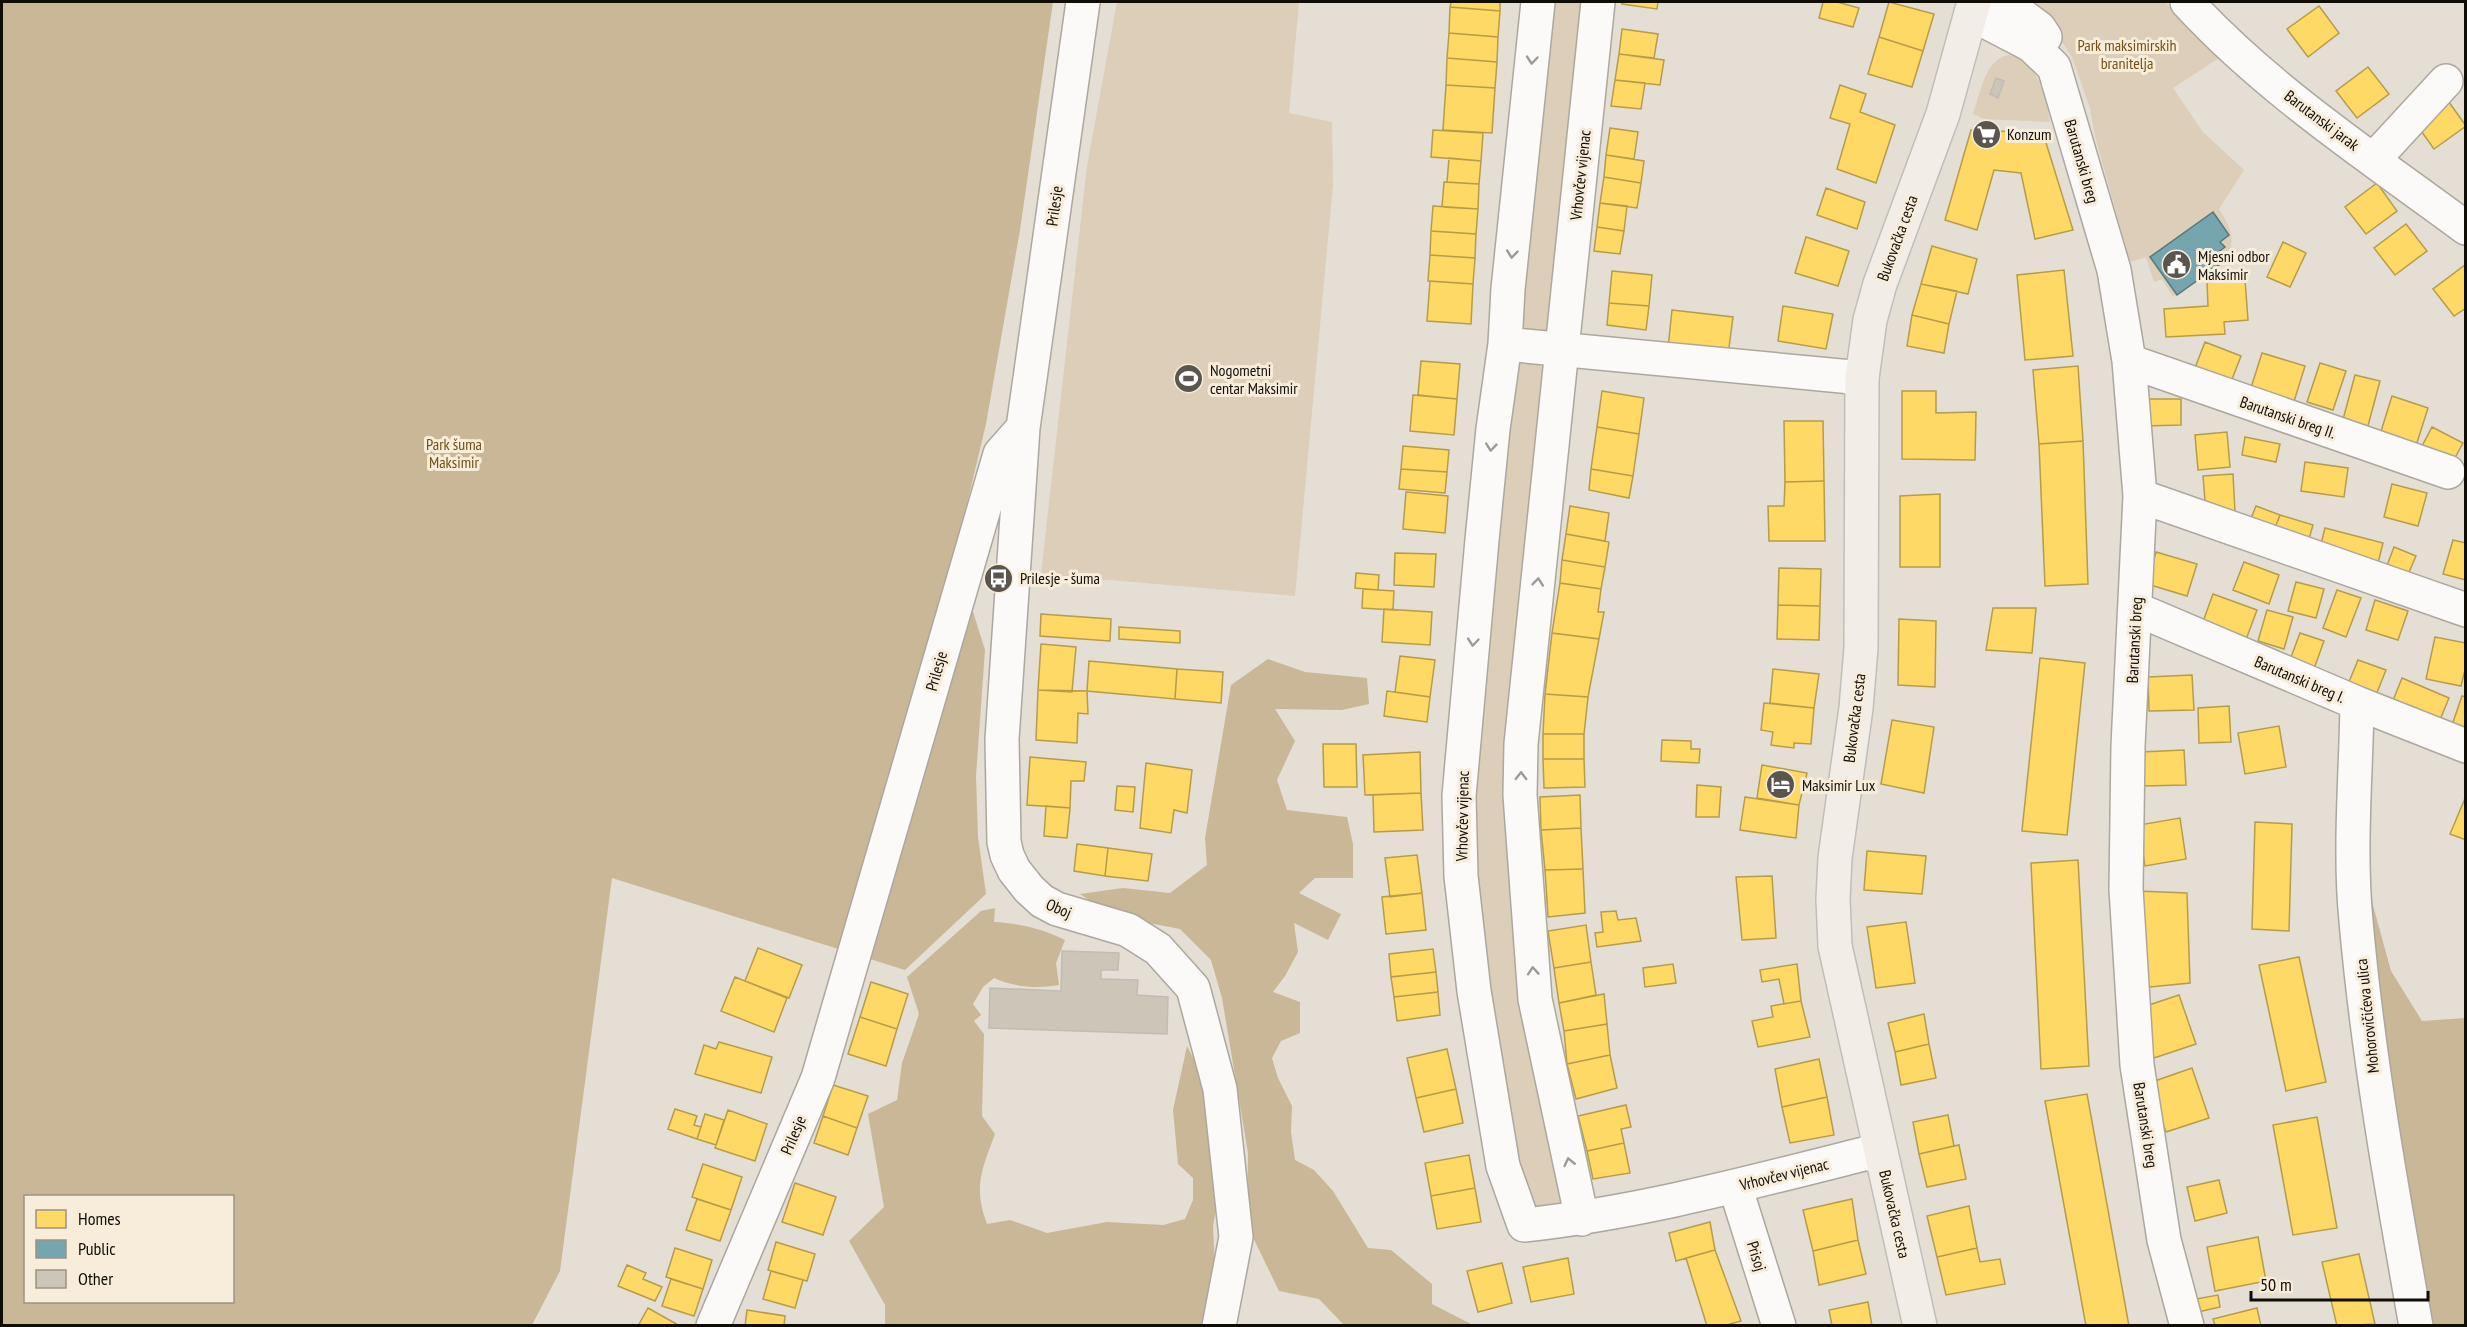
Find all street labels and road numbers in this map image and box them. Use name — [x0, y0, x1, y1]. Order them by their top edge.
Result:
street label: Barutanski jarak — [2281, 85, 2364, 155]
street label: Barutanski breg — [2060, 117, 2104, 205]
street label: Vrhovčev vijenac — [1565, 129, 1595, 222]
street label: Prilesje — [1041, 185, 1067, 227]
street label: Bukovačka cesta — [1872, 192, 1922, 284]
street label: Barutanski breg II. — [2237, 391, 2339, 443]
street label: Barutanski breg — [2122, 596, 2146, 684]
street label: Prilesje — [921, 649, 951, 693]
street label: Barutanski breg I. — [2252, 651, 2348, 707]
street label: Bukovačka cesta — [1839, 672, 1869, 764]
street label: Vrhovčev vijenac — [1451, 770, 1473, 863]
street label: Oboj — [1043, 894, 1075, 922]
street label: Mohorovičićeva ulica — [2351, 958, 2383, 1074]
street label: Barutanski breg — [2129, 1081, 2163, 1169]
street label: Prilesje — [776, 1112, 810, 1158]
street label: Vrhovčev vijenac — [1737, 1153, 1831, 1195]
street label: Bukovačka cesta — [1875, 1168, 1915, 1260]
street label: Prisoj — [1743, 1239, 1771, 1273]

